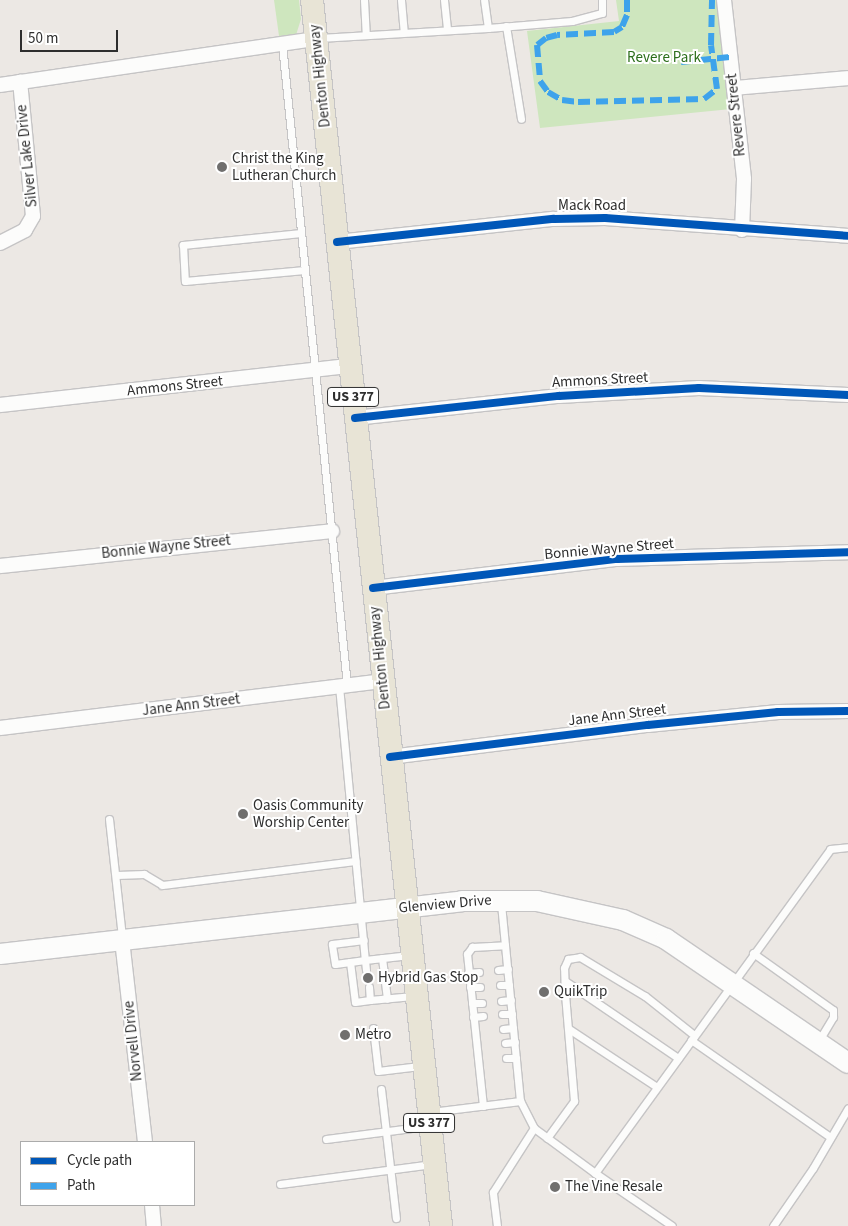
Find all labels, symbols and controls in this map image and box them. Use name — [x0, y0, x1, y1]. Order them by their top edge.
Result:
scale bar — [22, 20, 120, 52]
street label: Denton Highway — [306, 24, 334, 128]
text: 50 m — [28, 28, 58, 49]
park label: Revere Park — [627, 49, 701, 67]
street label: Revere Street — [723, 73, 749, 157]
street label: Silver Lake Drive — [13, 104, 41, 208]
place label: Christ the King Lutheran Church — [232, 149, 337, 184]
marker: Christ the King Lutheran Church — [216, 161, 228, 173]
street label: Mack Road — [558, 197, 626, 215]
street label: Ammons Street — [551, 368, 649, 392]
street label: Ammons Street — [126, 372, 224, 400]
road number: US 377 — [327, 386, 379, 408]
street label: Bonnie Wayne Street — [101, 531, 231, 563]
street label: Bonnie Wayne Street — [544, 534, 674, 564]
street label: Denton Highway — [366, 606, 394, 710]
street label: Jane Ann Street — [141, 690, 241, 720]
street label: Jane Ann Street — [567, 700, 667, 730]
place label: Oasis Community Worship Center — [253, 796, 363, 831]
marker: Oasis Community Worship Center — [237, 808, 249, 820]
street label: Glenview Drive — [398, 891, 492, 917]
place label: Hybrid Gas Stop — [378, 969, 478, 987]
marker: Hybrid Gas Stop — [362, 972, 374, 984]
place label: QuikTrip — [554, 983, 607, 1001]
marker: QuikTrip — [538, 986, 550, 998]
street label: Norvell Drive — [120, 1000, 146, 1082]
place label: Metro — [355, 1026, 391, 1044]
marker: Metro — [339, 1029, 351, 1041]
road number: US 377 — [403, 1112, 455, 1134]
legend — [20, 1141, 195, 1206]
text: Cycle path — [67, 1150, 132, 1171]
text: Path — [67, 1175, 95, 1196]
place label: The Vine Resale — [565, 1178, 663, 1196]
marker: The Vine Resale — [549, 1181, 561, 1193]

